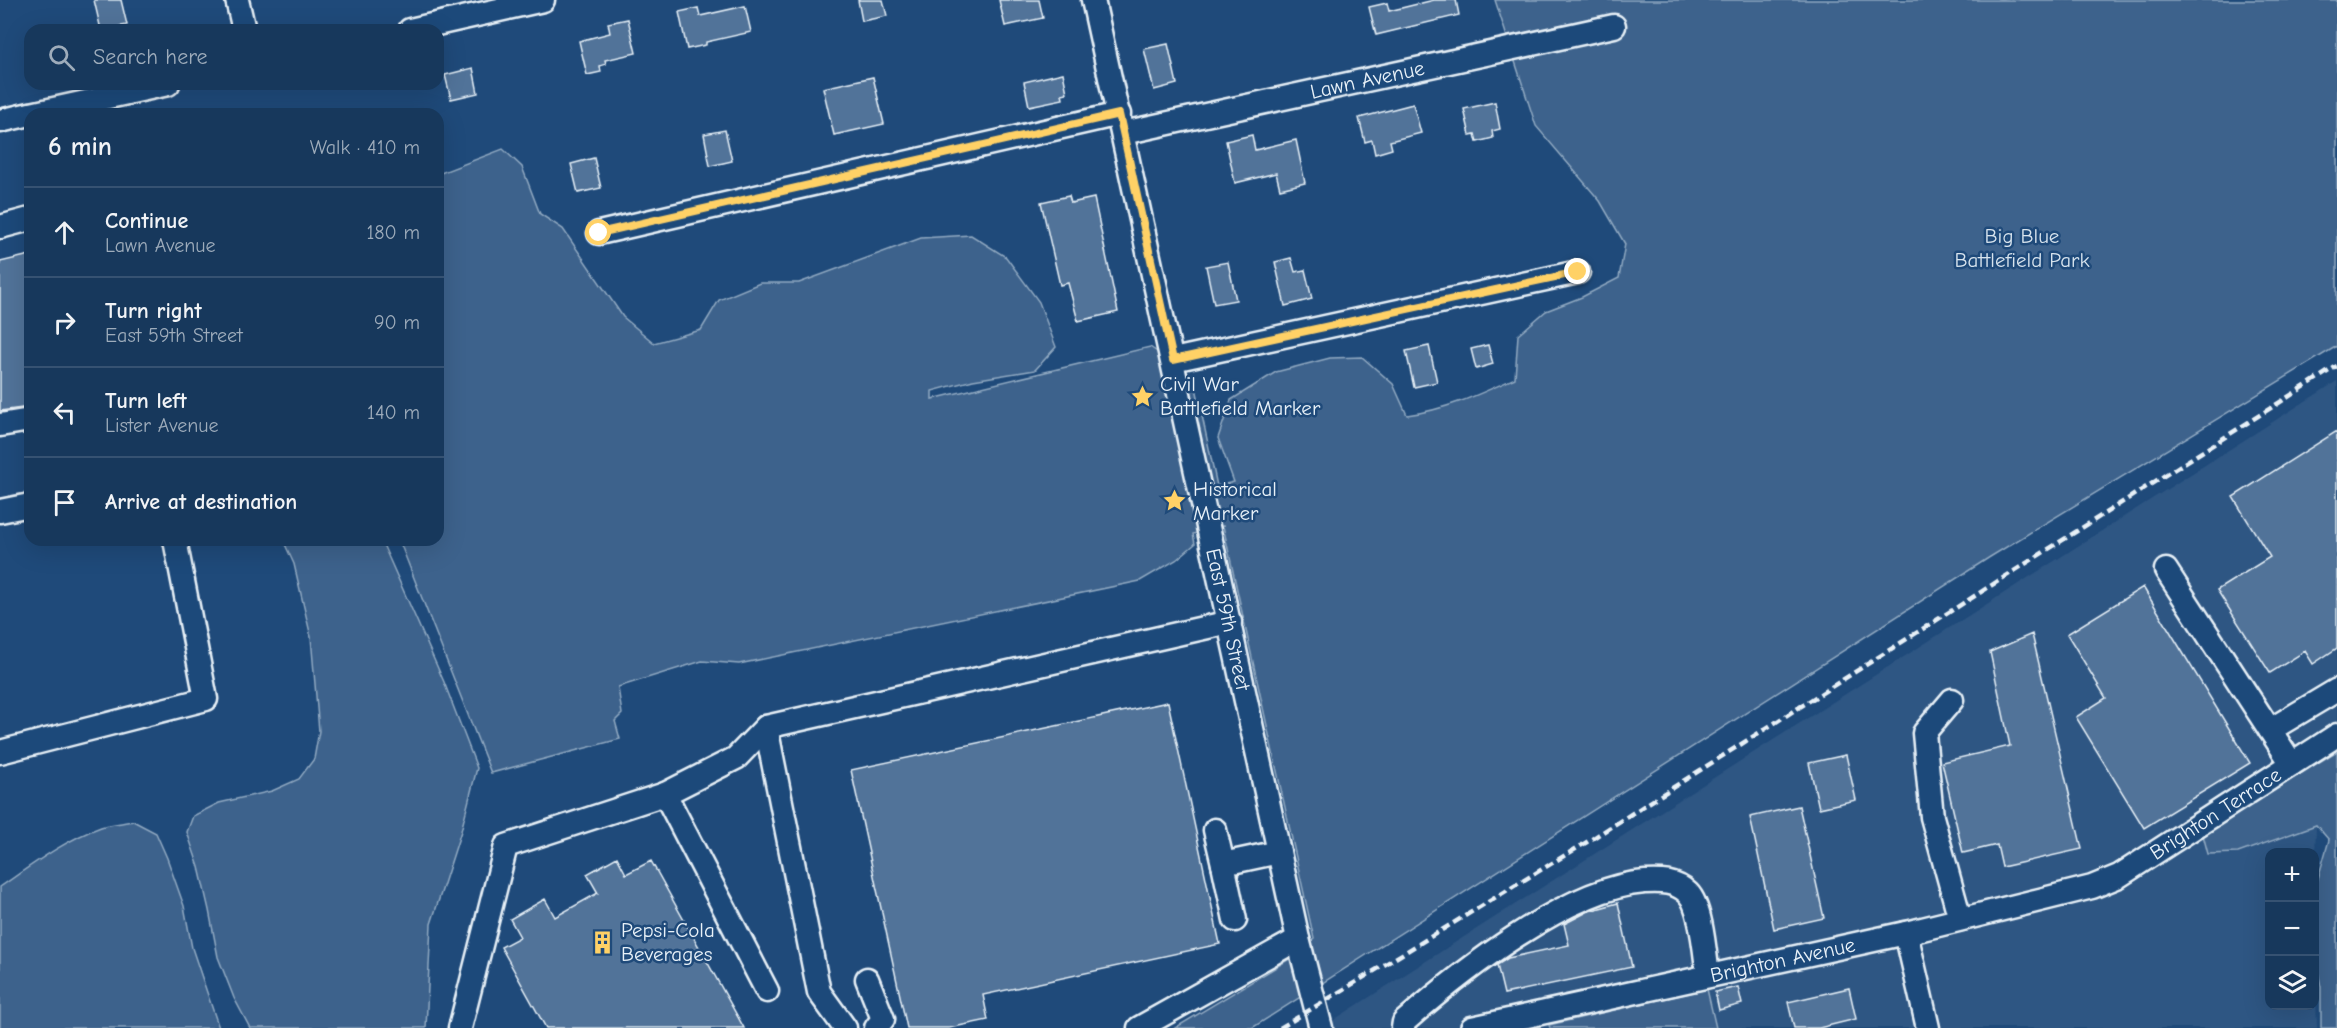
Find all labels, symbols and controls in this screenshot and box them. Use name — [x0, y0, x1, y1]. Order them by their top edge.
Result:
search box — [24, 24, 444, 90]
icon: search — [45, 41, 78, 74]
text: Search here — [93, 44, 208, 70]
street label: Lawn Avenue — [1308, 56, 1427, 104]
text: 6 min — [48, 132, 112, 162]
text: Walk · 410 m — [310, 136, 420, 159]
text: Continue — [105, 208, 188, 234]
icon: ahead — [48, 216, 81, 249]
route start — [585, 219, 611, 245]
text: 180 m — [366, 221, 420, 244]
park label: Big Blue Battlefield Park — [1954, 224, 2090, 272]
text: Lawn Avenue — [105, 234, 216, 257]
route end — [1564, 258, 1590, 284]
text: Turn right — [105, 298, 202, 324]
icon: right — [48, 306, 81, 339]
text: 90 m — [374, 311, 420, 334]
text: East 59th Street — [105, 324, 243, 347]
place label: Civil War Battlefield Marker — [1160, 372, 1321, 420]
place icon: Civil War Battlefield Marker — [1129, 383, 1155, 409]
text: Turn left — [105, 388, 187, 414]
icon: left — [48, 396, 81, 429]
text: 140 m — [367, 401, 420, 424]
text: Lister Avenue — [105, 414, 219, 437]
place label: Historical Marker — [1193, 477, 1277, 525]
icon: arrive — [48, 486, 81, 519]
place icon: Historical Marker — [1162, 488, 1188, 514]
text: Arrive at destination — [105, 489, 297, 515]
street label: East 59th Street — [1201, 546, 1256, 694]
street label: Brighton Terrace — [2145, 762, 2286, 865]
map controls — [2265, 848, 2319, 1010]
button: + — [2265, 848, 2319, 902]
button: − — [2265, 902, 2319, 956]
place label: Pepsi-Cola Beverages — [621, 918, 715, 966]
building icon: Pepsi-Cola Beverages — [590, 929, 616, 955]
street label: Brighton Avenue — [1708, 932, 1857, 988]
button: layers — [2265, 956, 2319, 1010]

